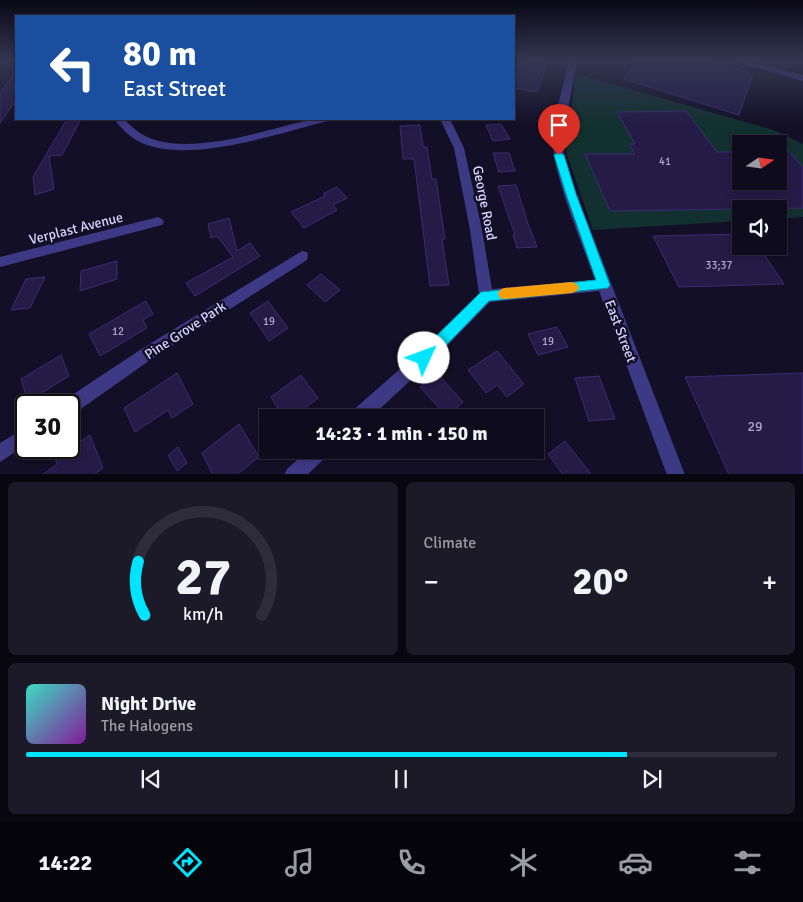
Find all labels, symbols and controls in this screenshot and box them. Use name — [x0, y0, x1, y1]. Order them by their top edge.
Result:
text: 80 m — [123, 32, 197, 75]
icon: left — [40, 35, 105, 100]
text: East Street — [123, 75, 226, 102]
pin — [538, 104, 580, 155]
icon: arrive — [545, 111, 573, 139]
north arrow — [732, 135, 788, 190]
map controls — [732, 135, 787, 255]
house number: 41 — [659, 155, 671, 168]
street label: George Road — [469, 164, 500, 242]
button: sound — [732, 200, 787, 255]
street label: Verplast Avenue — [27, 209, 125, 248]
house number: 33;37 — [706, 259, 732, 272]
street label: Pine Grove Park — [141, 298, 229, 363]
street label: East Street — [601, 298, 640, 365]
house number: 19 — [263, 315, 275, 328]
house number: 12 — [112, 325, 124, 338]
position arrow — [397, 331, 449, 383]
house number: 19 — [542, 335, 554, 348]
speed limit sign: 30 — [15, 394, 80, 459]
house number: 29 — [747, 418, 763, 435]
text: 14:23 · 1 min · 150 m — [315, 422, 488, 446]
text: Climate — [424, 533, 476, 553]
text: 27 — [175, 545, 231, 609]
text: 20° — [572, 558, 628, 605]
text: − — [424, 565, 439, 599]
text: + — [762, 565, 777, 599]
text: km/h — [183, 603, 223, 625]
text: Night Drive — [101, 692, 196, 716]
text: The Halogens — [101, 716, 193, 736]
icon: previous — [137, 765, 165, 793]
icon: pause — [387, 765, 415, 793]
icon: next — [638, 765, 666, 793]
icon: directions — [170, 845, 205, 880]
icon: music — [282, 845, 317, 880]
icon: phone — [394, 845, 429, 880]
icon: climate — [506, 845, 541, 880]
icon: car — [618, 845, 653, 880]
icon: filters — [730, 845, 765, 880]
text: 14:22 — [39, 849, 93, 876]

